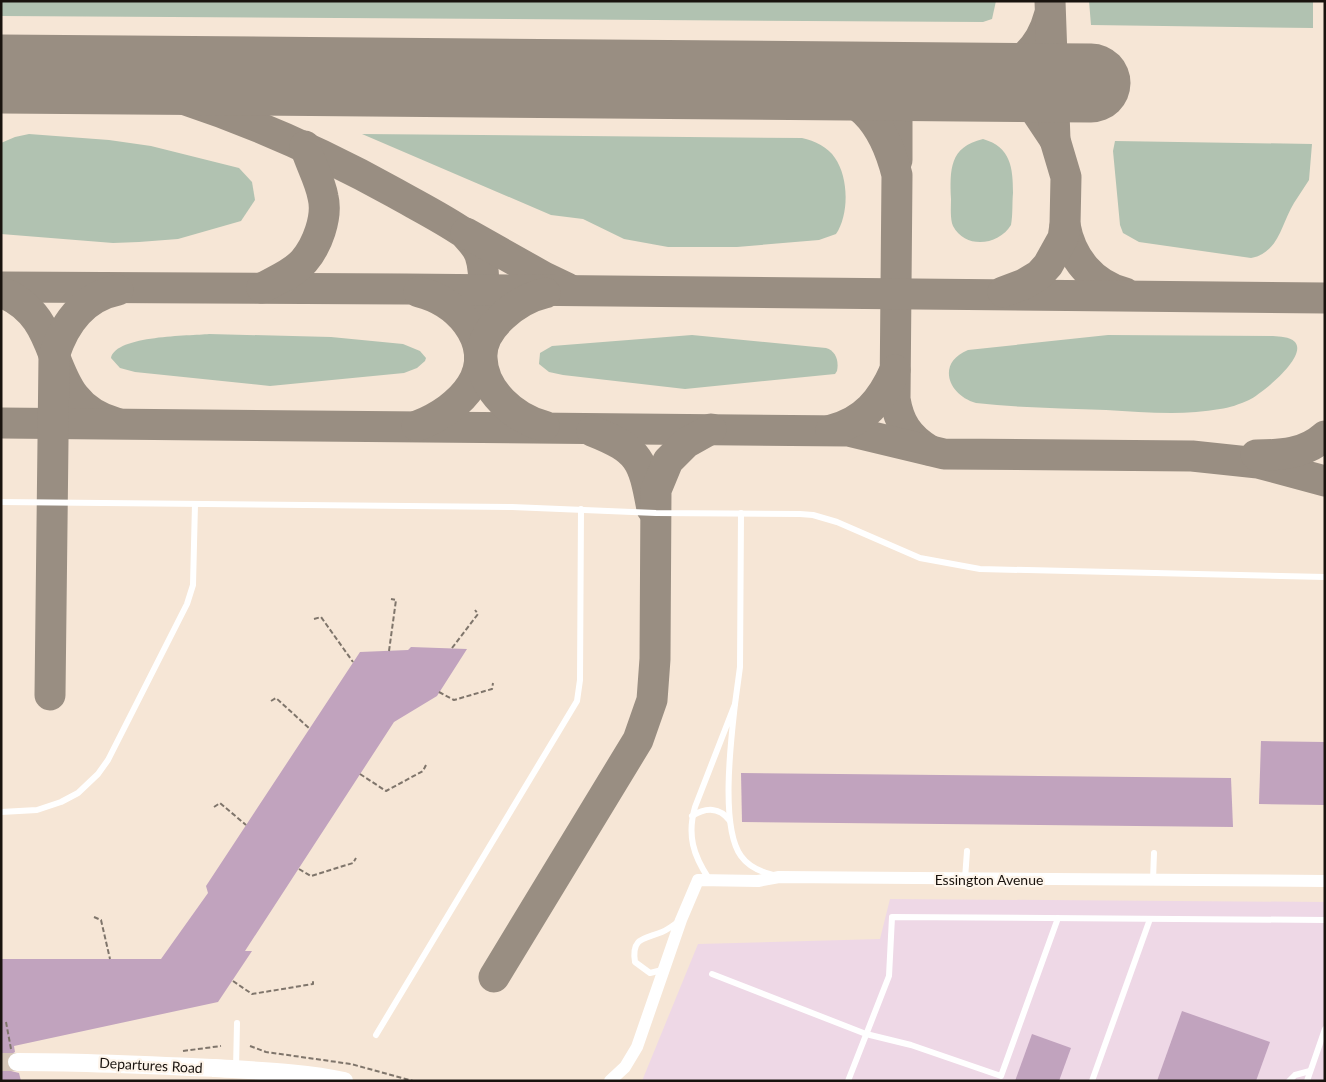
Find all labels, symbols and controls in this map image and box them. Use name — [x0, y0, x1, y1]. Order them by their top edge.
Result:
street label: Essington Avenue — [935, 871, 1043, 888]
street label: Departures Road — [99, 1054, 203, 1076]

